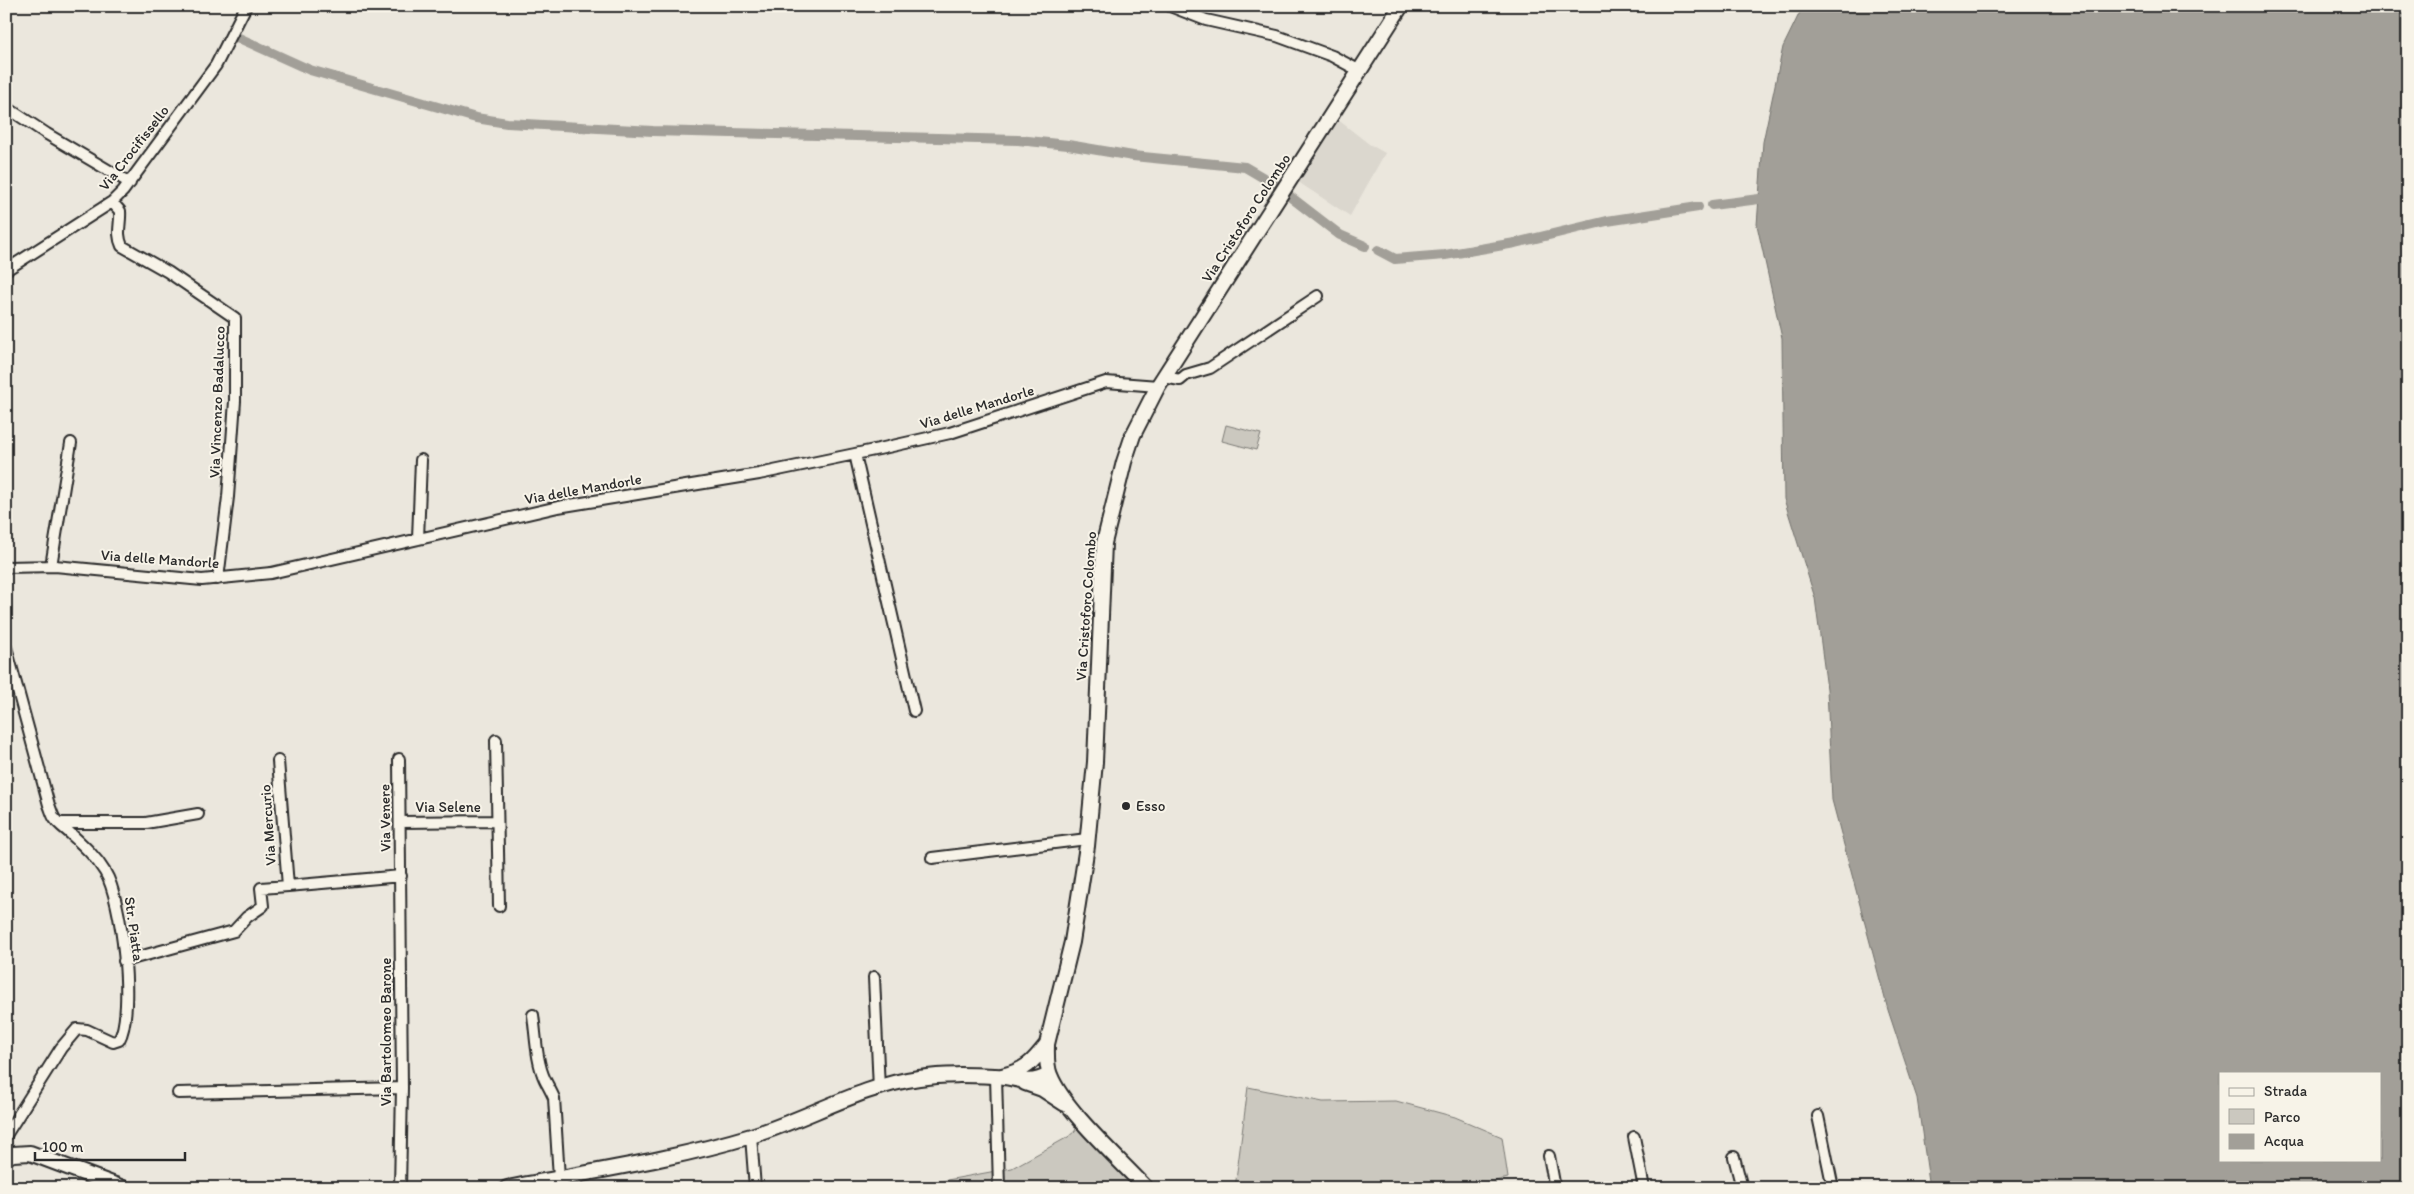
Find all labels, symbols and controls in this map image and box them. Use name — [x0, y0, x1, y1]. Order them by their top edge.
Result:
street label: Via Crocifissello — [95, 102, 173, 194]
street label: Via Cristoforo Colombo — [1198, 150, 1294, 286]
street label: Via Vincenzo Badalucco — [205, 326, 229, 478]
street label: Via delle Mandorle — [918, 381, 1036, 433]
street label: Via delle Mandorle — [523, 470, 643, 508]
street label: Via Cristoforo Colombo — [1072, 531, 1100, 681]
street label: Via delle Mandorle — [100, 546, 220, 572]
street label: Via Mercurio — [256, 784, 280, 866]
street label: Via Venere — [375, 784, 395, 852]
place label: Esso — [1136, 797, 1165, 815]
street label: Via Selene — [415, 798, 481, 816]
marker: Esso — [1120, 800, 1132, 812]
street label: Str. Piatta — [121, 896, 147, 963]
street label: Via Bartolomeo Barone — [377, 958, 395, 1106]
legend — [2219, 1072, 2382, 1162]
text: Strada — [2264, 1082, 2308, 1100]
text: Parco — [2264, 1108, 2300, 1126]
scale bar — [35, 1129, 185, 1161]
text: Acqua — [2264, 1132, 2305, 1150]
text: 100 m — [42, 1138, 84, 1156]

